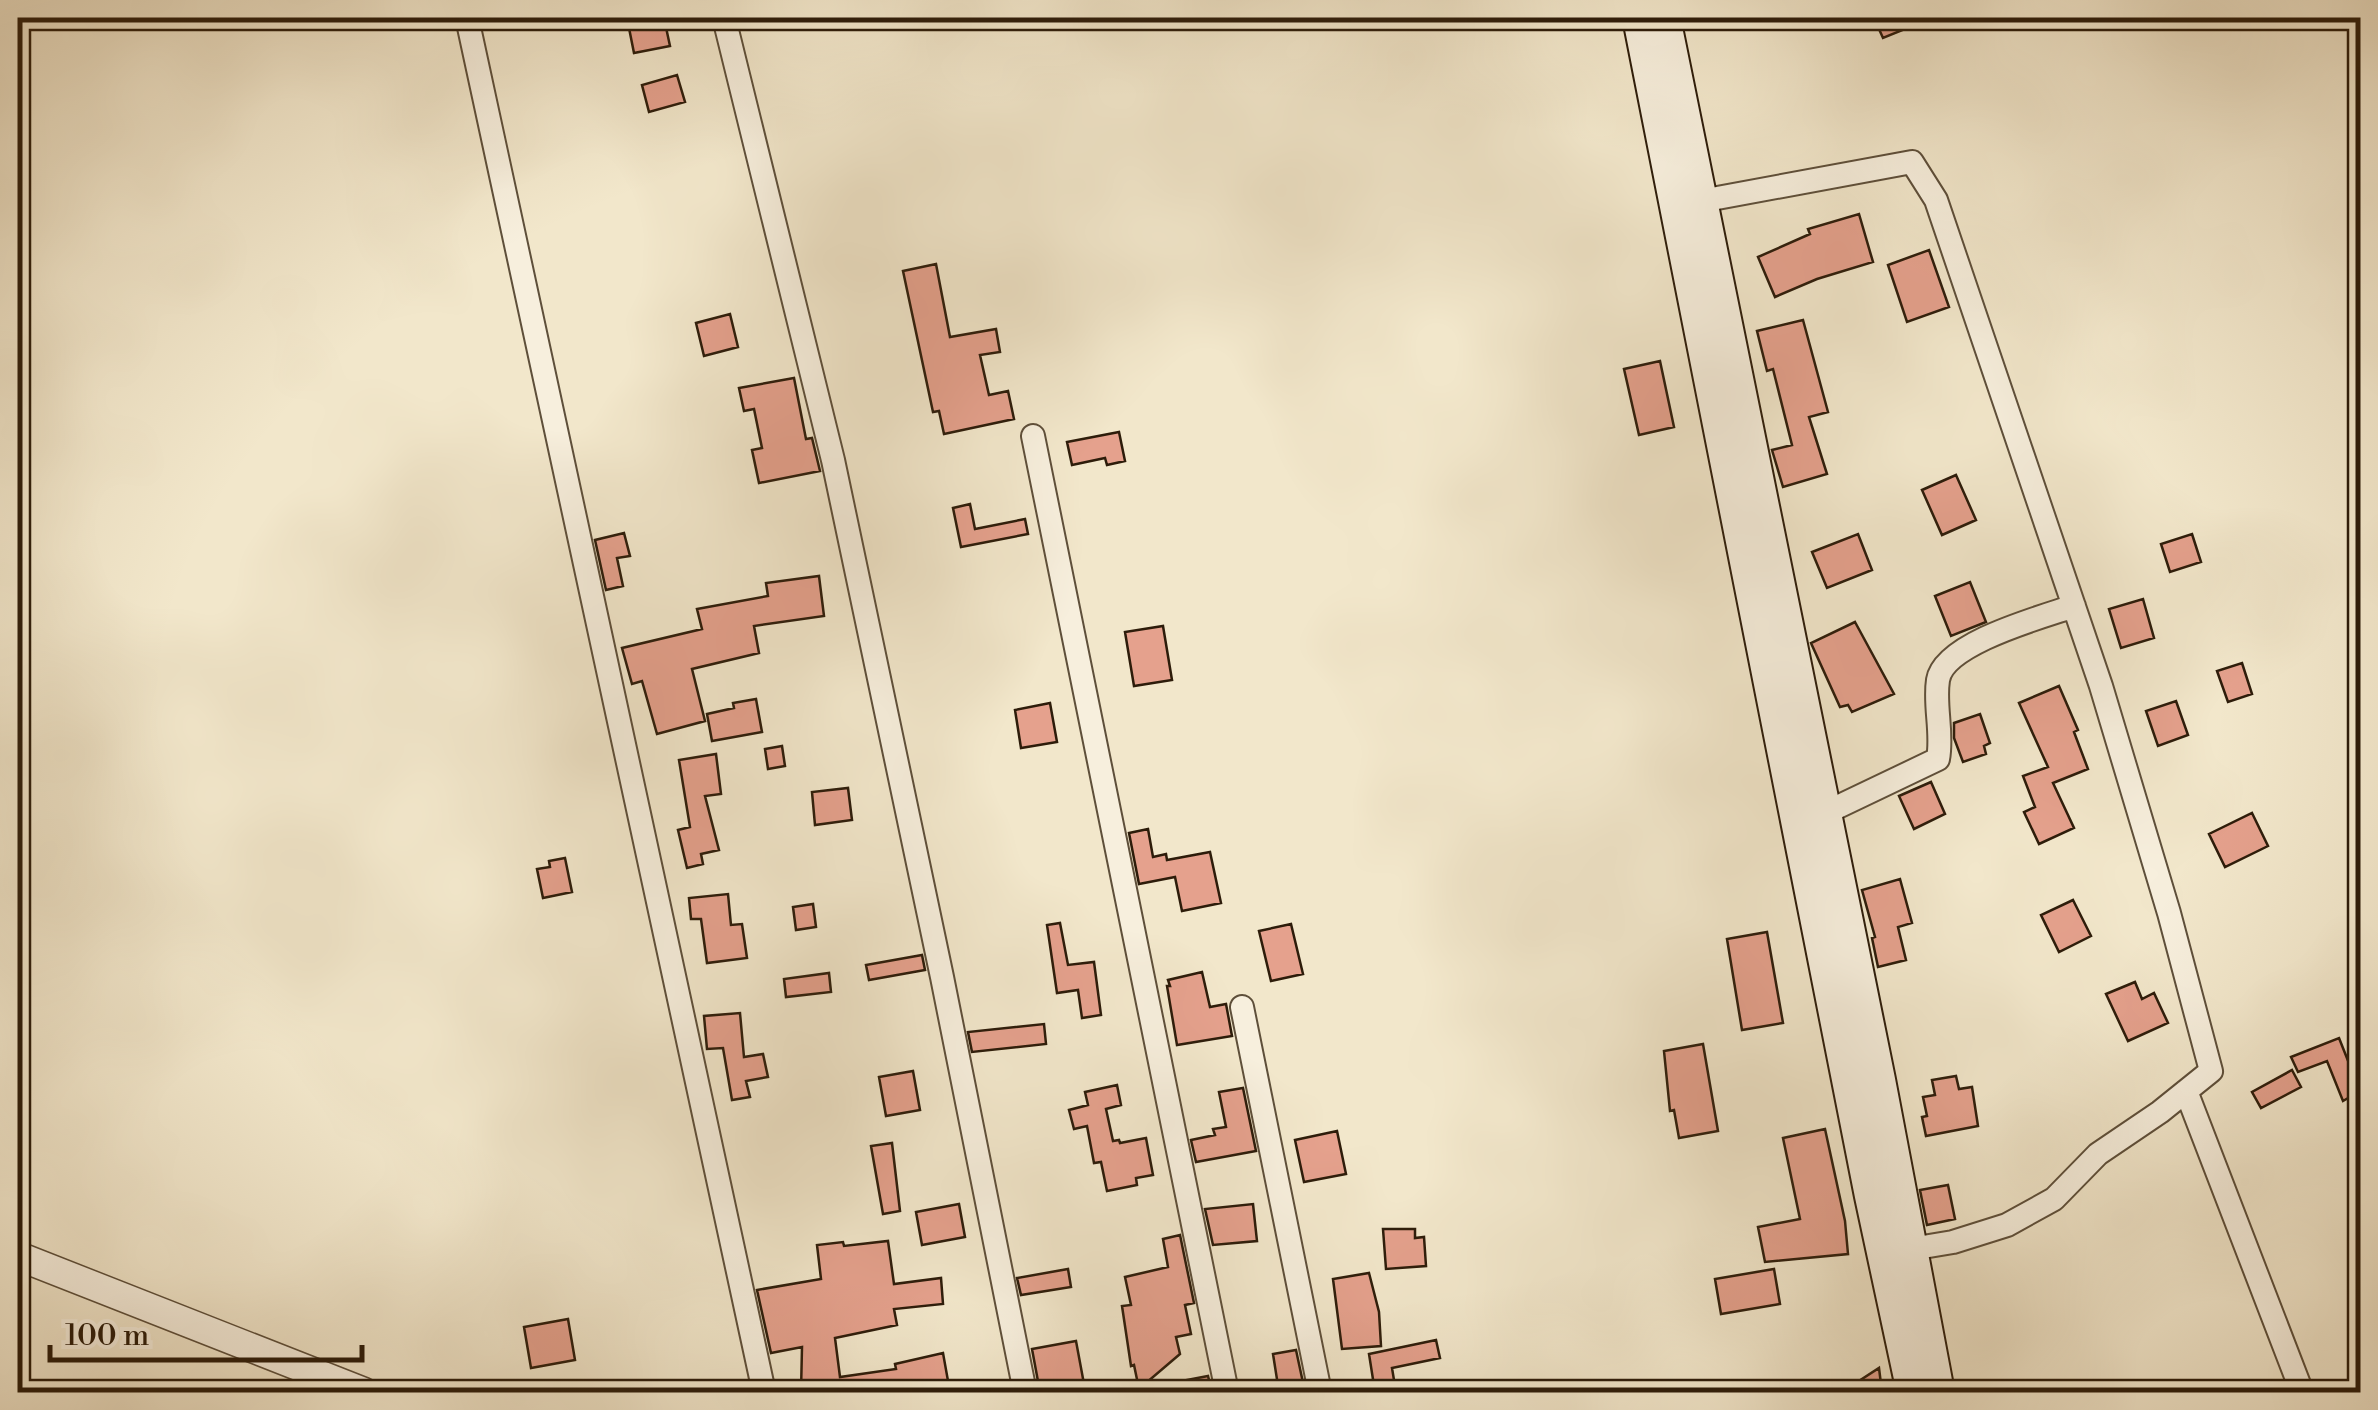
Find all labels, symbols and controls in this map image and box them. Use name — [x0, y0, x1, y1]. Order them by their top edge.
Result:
scale bar — [50, 1300, 362, 1362]
text: 100 m — [65, 1317, 149, 1355]

